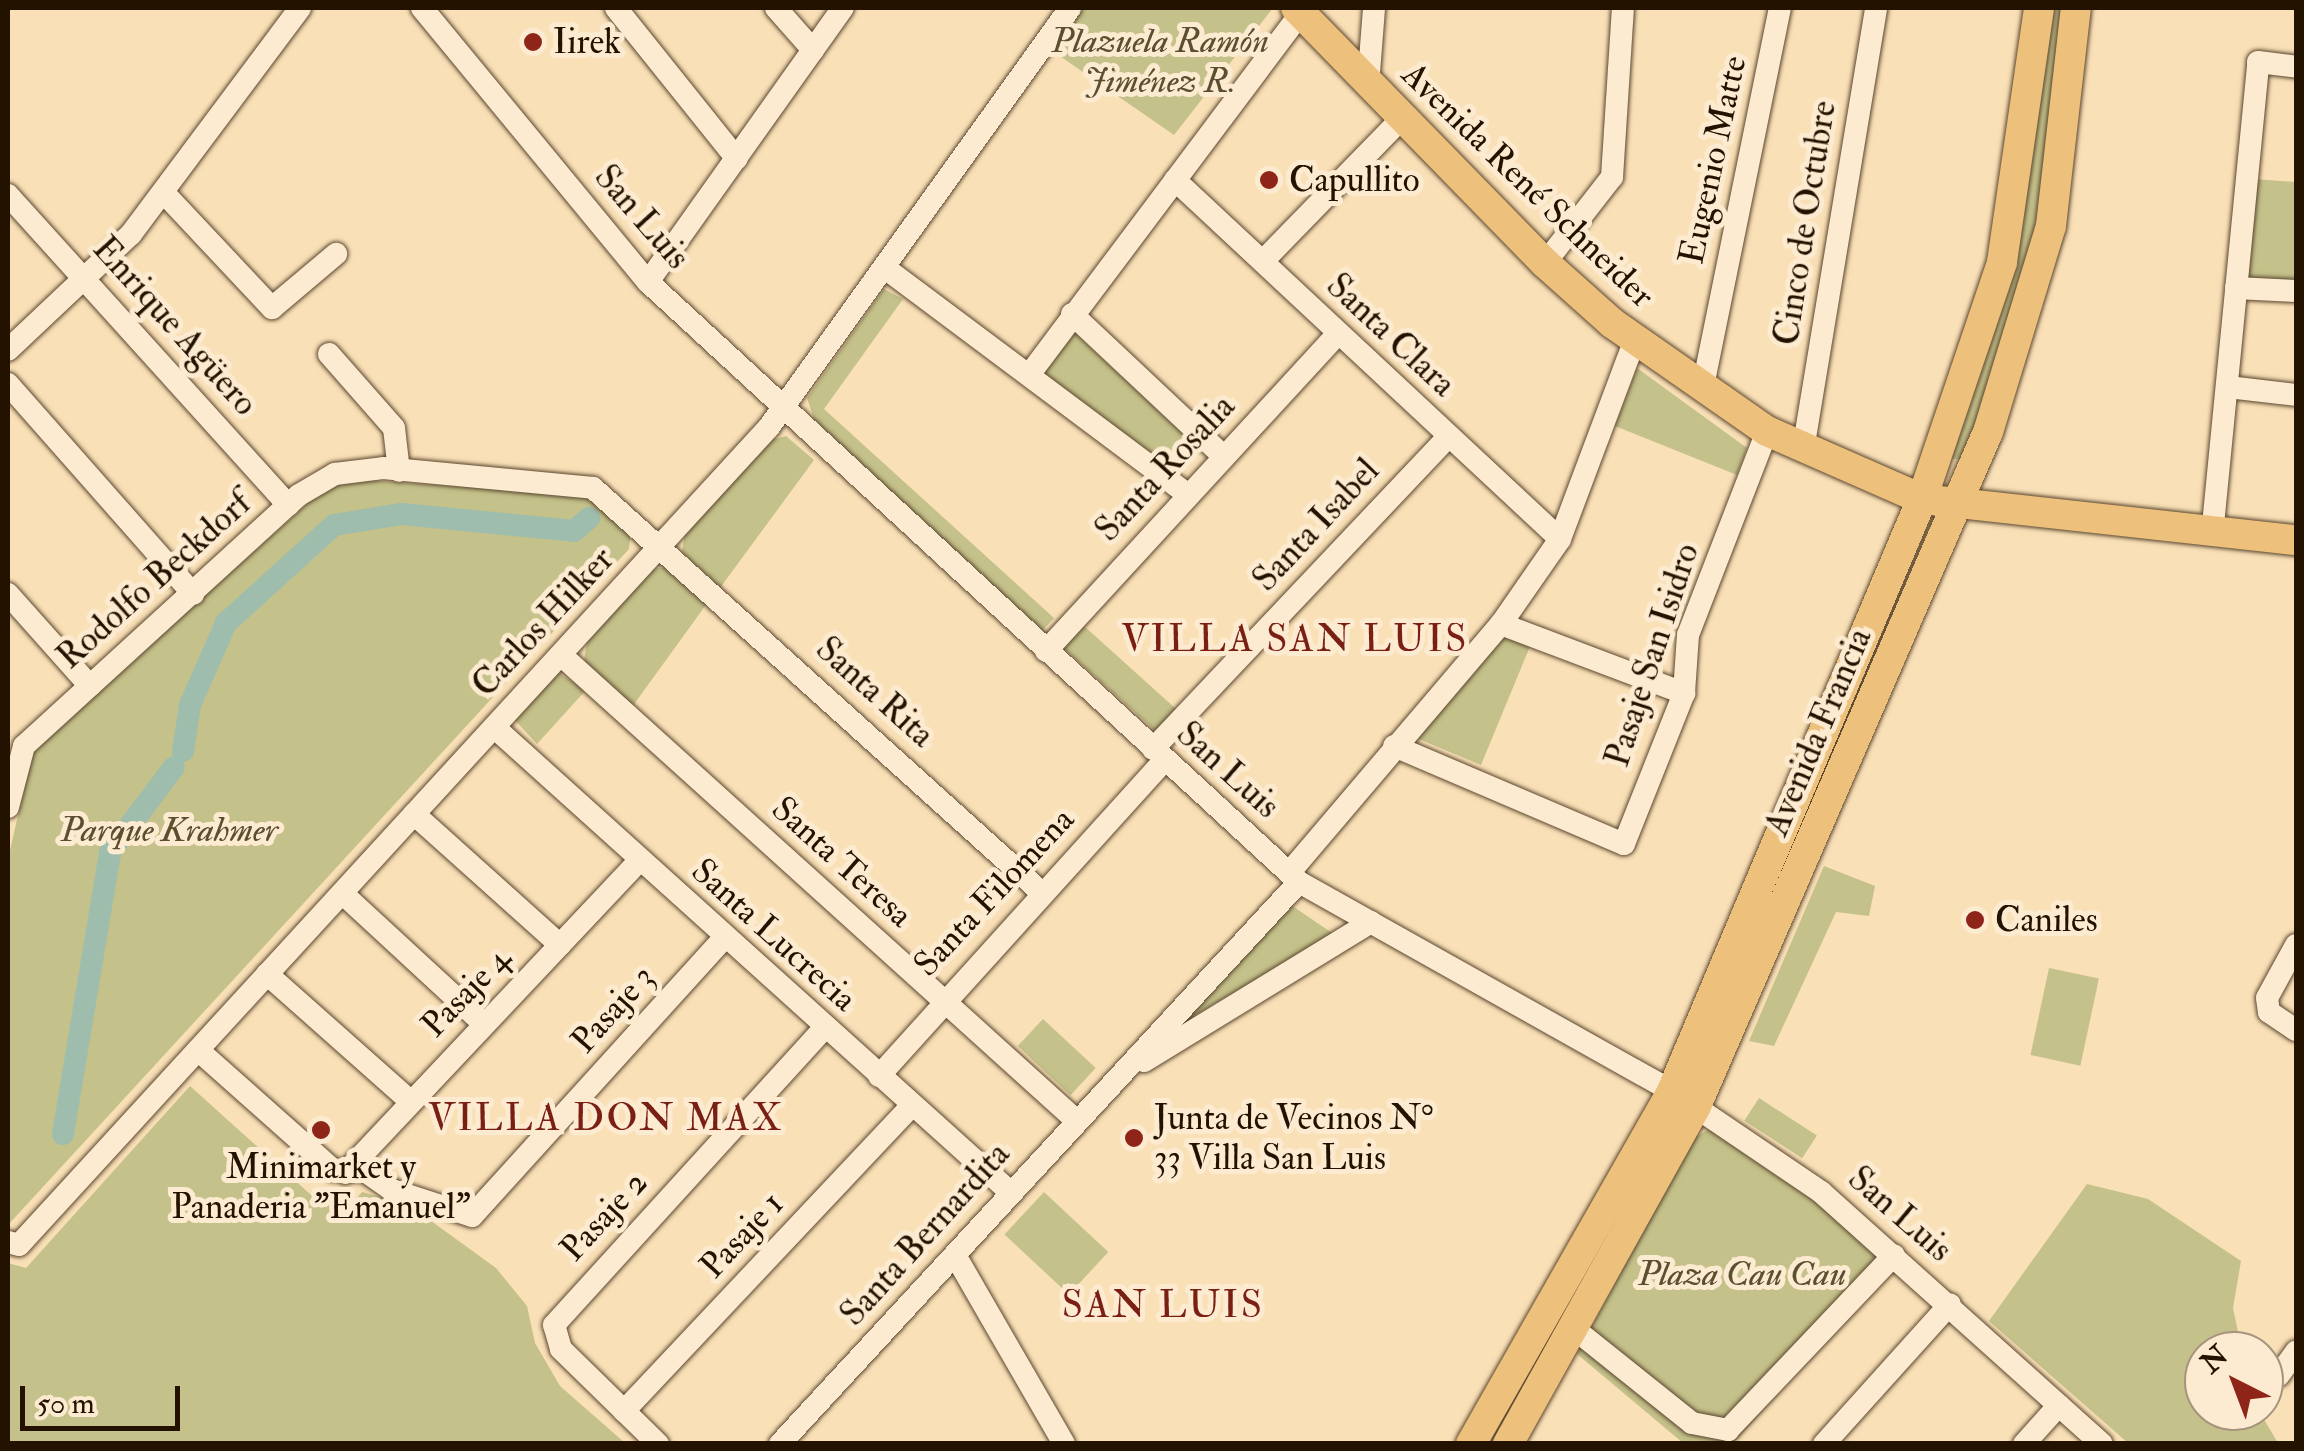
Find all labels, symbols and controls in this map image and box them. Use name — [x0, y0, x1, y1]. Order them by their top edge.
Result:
park label: Plazuela Ramón Jiménez R. — [1051, 20, 1269, 102]
place label: Iirek — [553, 21, 621, 63]
marker: Iirek — [522, 31, 544, 53]
street label: Eugenio Matte — [1670, 52, 1756, 268]
street label: Avenida René Schneider — [1393, 54, 1663, 316]
street label: Cinco de Octubre — [1765, 98, 1845, 348]
street label: San Luis — [585, 156, 699, 278]
place label: Capullito — [1289, 159, 1420, 201]
marker: Capullito — [1258, 169, 1280, 191]
street label: Enrique Agüero — [84, 228, 266, 424]
street label: Santa Clara — [1318, 265, 1464, 405]
street label: Santa Rosalia — [1086, 386, 1244, 550]
street label: Santa Isabel — [1244, 450, 1388, 600]
street label: Rodolfo Beckdorf — [49, 482, 259, 678]
street label: Pasaje San Isidro — [1596, 538, 1708, 772]
street label: Carlos Hilker — [463, 539, 623, 705]
district label: VILLA SAN LUIS — [1121, 617, 1469, 663]
street label: Avenida Francia — [1755, 622, 1881, 842]
street label: Santa Rita — [807, 628, 943, 756]
street label: San Luis — [1168, 713, 1288, 827]
street label: Santa Teresa — [763, 788, 921, 936]
street label: Santa Filomena — [905, 799, 1083, 985]
park label: Parque Krahmer — [60, 809, 278, 851]
street label: Santa Lucrecia — [683, 850, 865, 1020]
place label: Caniles — [1995, 899, 2098, 941]
marker: Caniles — [1964, 909, 1986, 931]
street label: Pasaje 4 — [413, 938, 519, 1046]
street label: Pasaje 3 — [563, 956, 663, 1062]
district label: VILLA DON MAX — [428, 1096, 784, 1142]
place label: Junta de Vecinos N° 33 Villa San Luis — [1154, 1097, 1433, 1179]
marker: Minimarket y Panaderia "Emanuel" — [310, 1119, 332, 1141]
marker: Junta de Vecinos N° 33 Villa San Luis — [1123, 1127, 1145, 1149]
street label: Santa Bernardita — [832, 1133, 1018, 1335]
place label: Minimarket y Panaderia "Emanuel" — [171, 1146, 471, 1228]
street label: San Luis — [1839, 1157, 1961, 1271]
street label: Pasaje 2 — [552, 1162, 656, 1270]
street label: Pasaje 1 — [692, 1183, 792, 1287]
park label: Plaza Cau Cau — [1638, 1253, 1846, 1295]
district label: SAN LUIS — [1062, 1283, 1264, 1329]
north arrow — [2184, 1331, 2284, 1431]
text: N — [2194, 1338, 2236, 1381]
scale bar — [25, 1366, 185, 1428]
text: 50 m — [37, 1385, 95, 1422]

